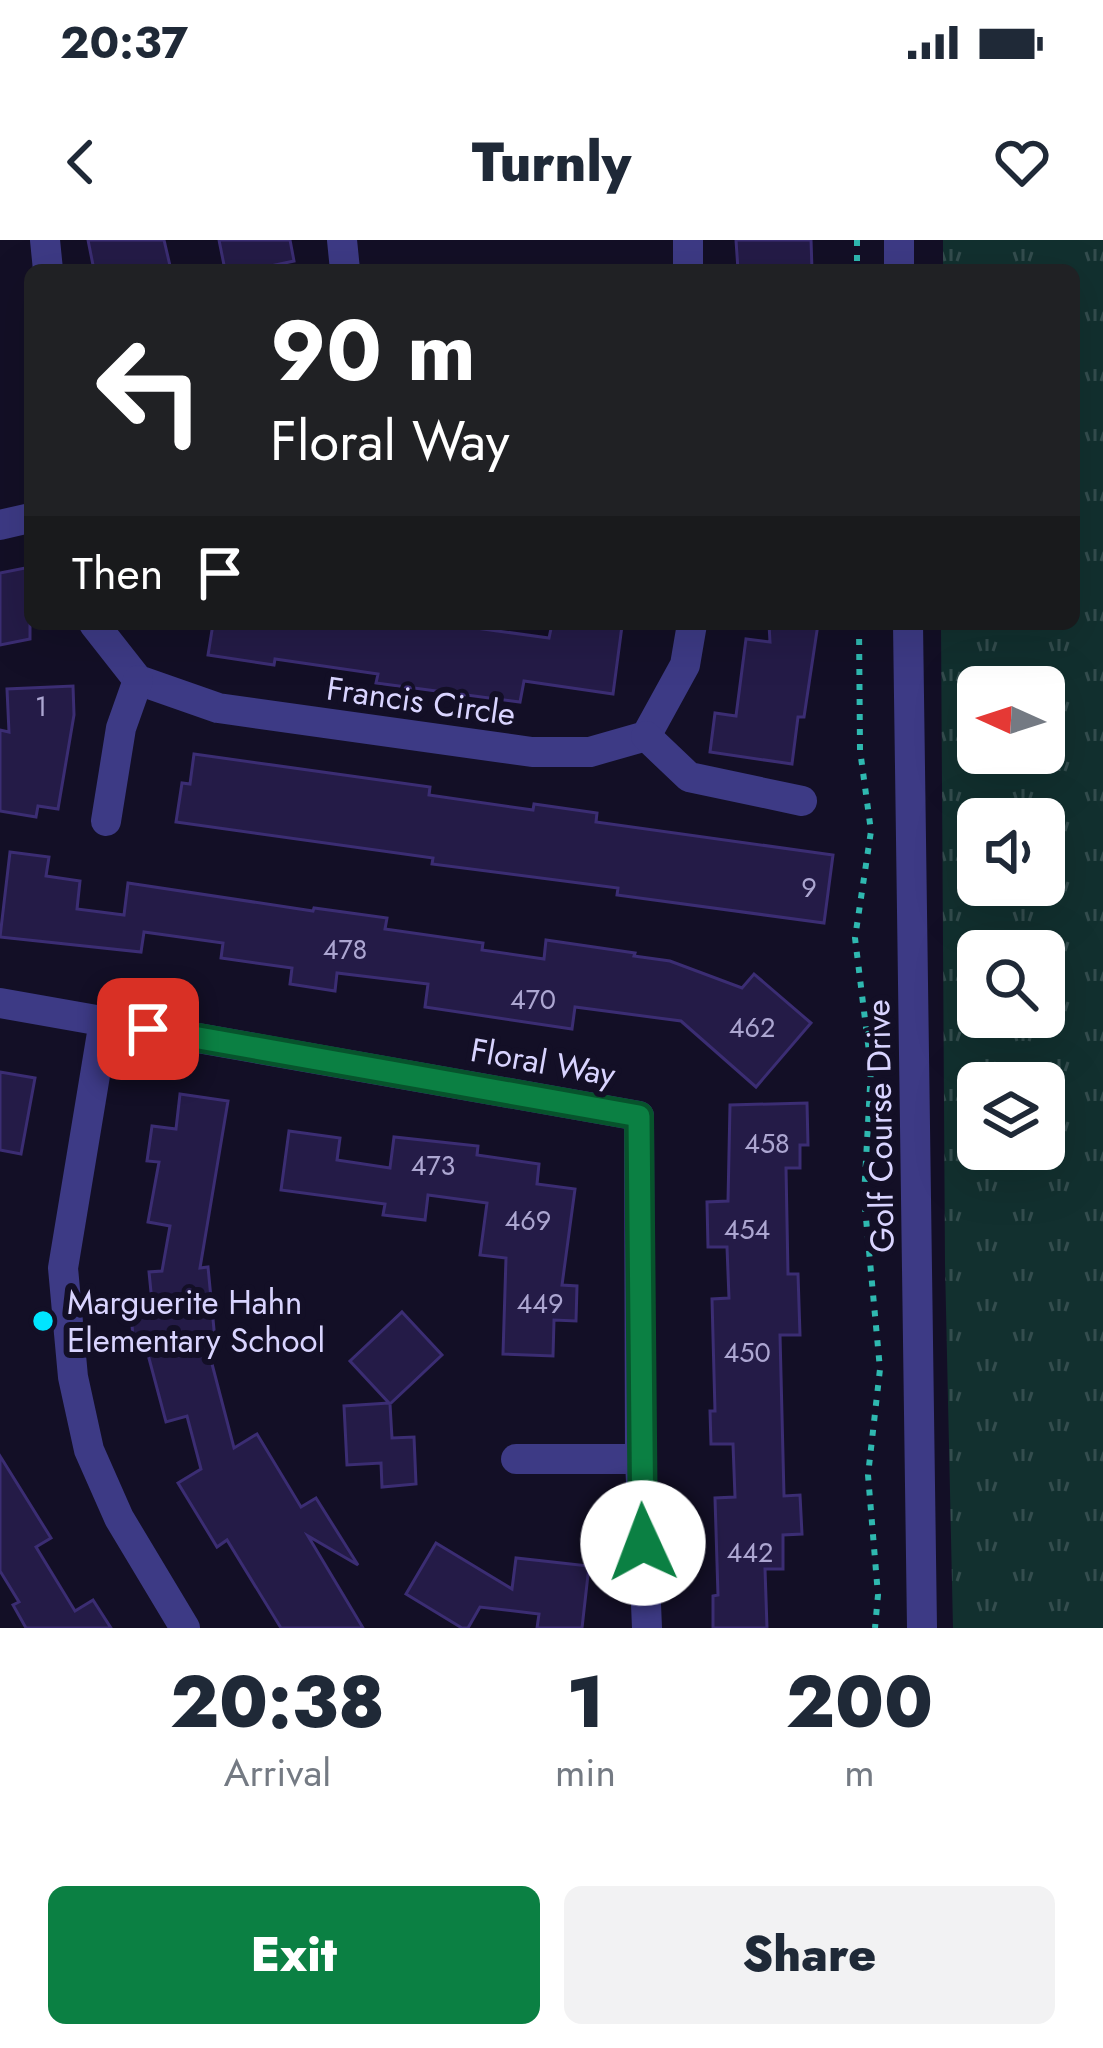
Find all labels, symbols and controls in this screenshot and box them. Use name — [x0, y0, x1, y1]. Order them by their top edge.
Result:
text: 20:37 — [60, 10, 188, 75]
text: Turnly — [472, 123, 631, 201]
icon: back — [48, 129, 114, 195]
icon: heart — [989, 129, 1055, 195]
text: 90 m — [270, 290, 476, 412]
icon: left — [72, 312, 228, 468]
text: Floral Way — [270, 402, 510, 480]
icon: arrive — [187, 540, 253, 606]
text: Then — [72, 541, 163, 606]
street label: Francis Circle — [324, 664, 518, 738]
north arrow — [957, 666, 1065, 774]
map controls — [957, 666, 1065, 1170]
house number: 1 — [35, 687, 47, 726]
button: sound — [957, 798, 1065, 906]
house number: 9 — [801, 868, 817, 907]
house number: 478 — [323, 930, 367, 969]
button: search — [957, 930, 1065, 1038]
pin — [97, 978, 199, 1080]
house number: 470 — [510, 980, 556, 1019]
icon: arrive — [115, 996, 181, 1062]
street label: Golf Course Drive — [854, 999, 906, 1253]
house number: 462 — [729, 1008, 775, 1047]
street label: Floral Way — [467, 1026, 620, 1098]
button: layers — [957, 1062, 1065, 1170]
house number: 458 — [744, 1124, 790, 1163]
house number: 473 — [411, 1146, 455, 1185]
house number: 469 — [505, 1201, 551, 1240]
house number: 454 — [724, 1210, 770, 1249]
place label: Marguerite Hahn Elementary School — [67, 1279, 325, 1364]
house number: 449 — [516, 1284, 564, 1323]
marker: Marguerite Hahn Elementary School — [30, 1308, 56, 1334]
house number: 450 — [723, 1333, 771, 1372]
position arrow — [580, 1480, 706, 1606]
house number: 442 — [727, 1533, 773, 1572]
text: 20:38 — [170, 1650, 385, 1754]
text: 1 — [566, 1650, 604, 1754]
text: 200 — [786, 1650, 933, 1754]
text: Arrival — [224, 1744, 331, 1801]
text: min — [555, 1744, 616, 1801]
text: m — [844, 1744, 875, 1801]
button: Exit — [48, 1886, 540, 2024]
button: Share — [564, 1886, 1055, 2024]

